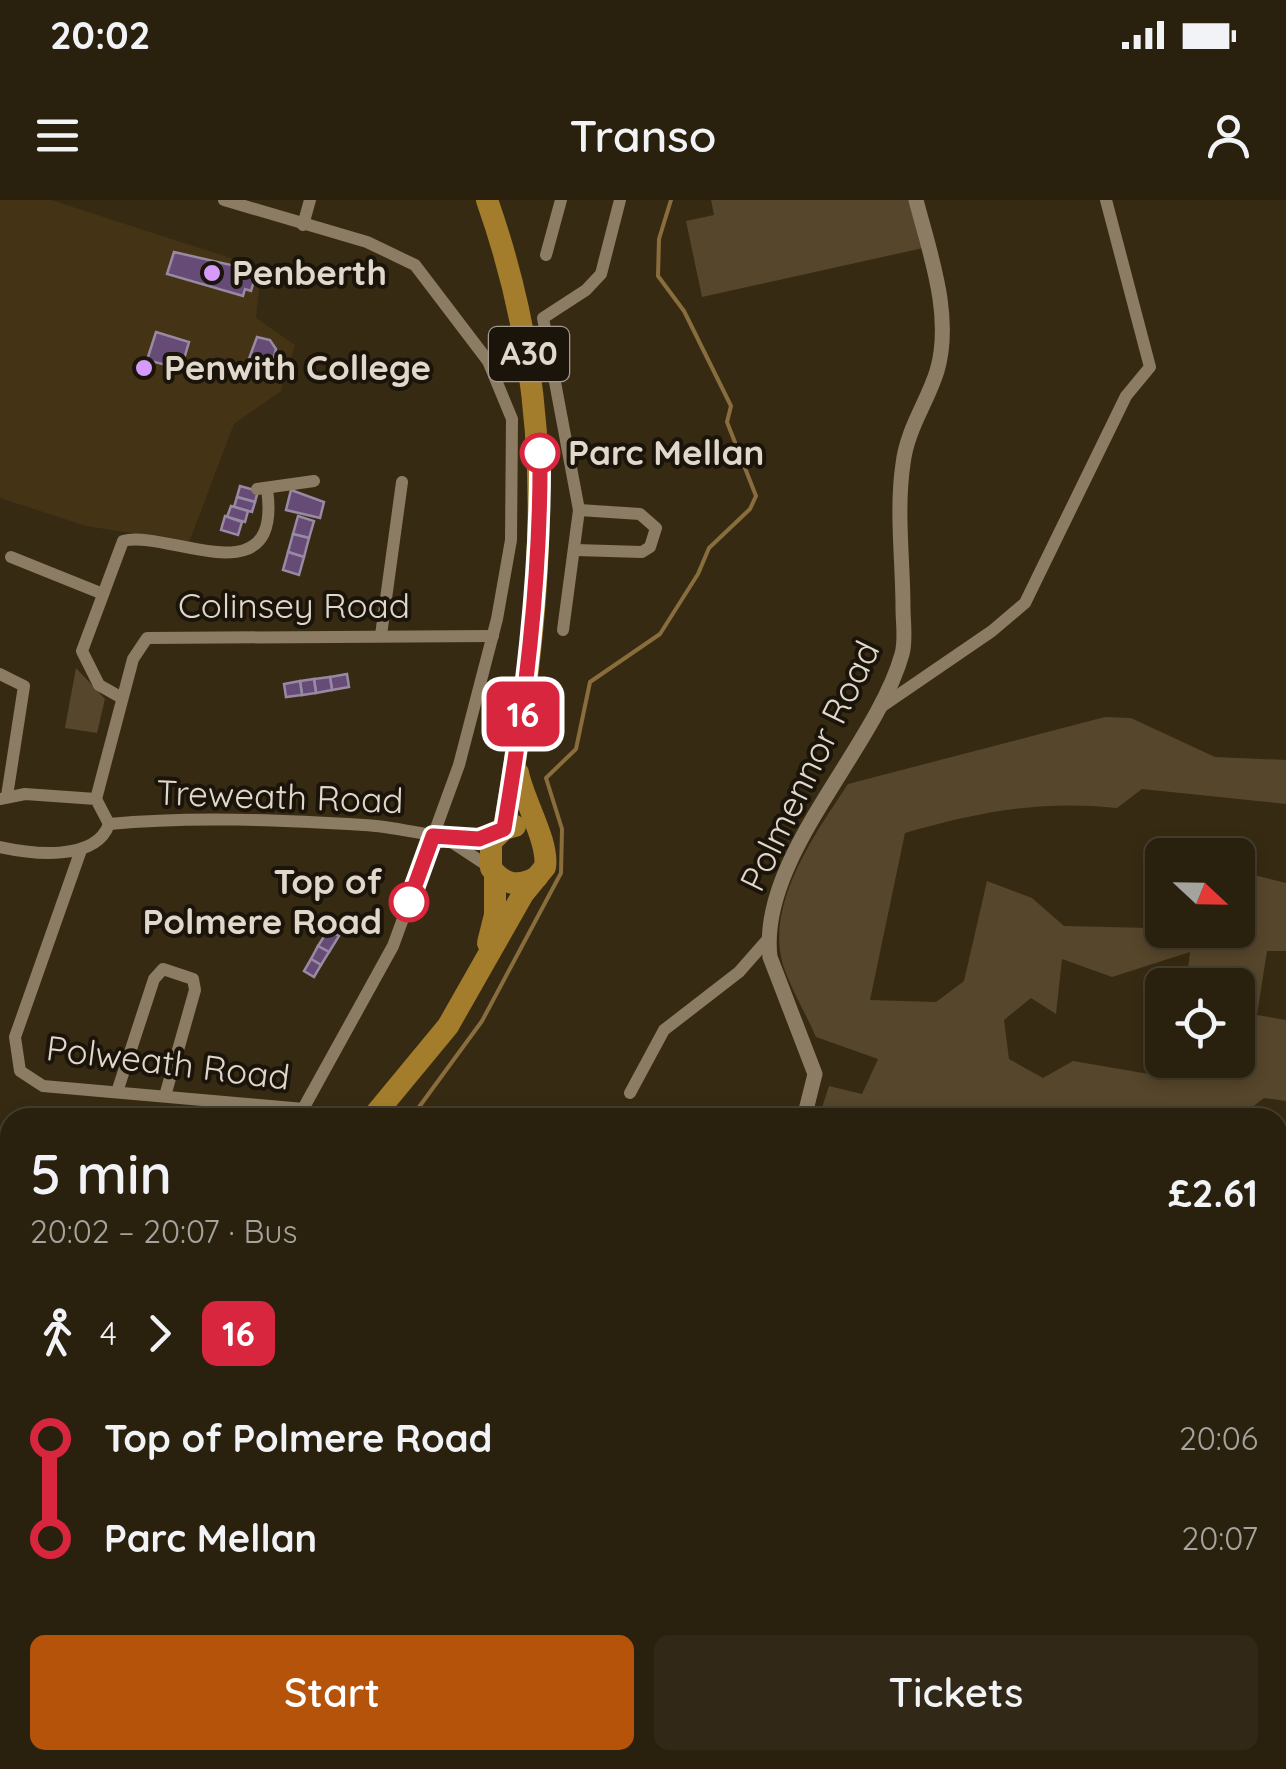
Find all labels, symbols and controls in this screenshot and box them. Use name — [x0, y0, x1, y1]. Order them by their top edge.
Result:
text: 20:02 — [50, 11, 150, 59]
text: Transo — [569, 107, 717, 163]
icon: menu — [30, 108, 85, 163]
icon: person — [1201, 108, 1256, 163]
place label: Penberth — [232, 250, 387, 294]
marker: Penberth — [201, 262, 223, 284]
road number: A30 — [489, 327, 569, 381]
place label: Penwith College — [164, 345, 431, 389]
marker: Penwith College — [133, 357, 155, 379]
place label: Parc Mellan — [568, 430, 764, 474]
marker: Parc Mellan — [521, 434, 559, 472]
street label: Colinsey Road — [178, 583, 410, 627]
street label: Polmennor Road — [730, 633, 889, 898]
line badge: 16 — [478, 682, 568, 746]
text: 16 — [507, 692, 539, 736]
street label: Treweath Road — [156, 770, 404, 822]
north arrow — [1145, 838, 1255, 948]
map controls — [1145, 838, 1255, 1078]
place label: Top of Polmere Road — [142, 859, 383, 943]
marker: Top of Polmere Road — [390, 883, 428, 921]
button: locate — [1145, 968, 1255, 1078]
street label: Polweath Road — [44, 1025, 292, 1099]
text: 5 min — [30, 1139, 172, 1208]
text: £2.61 — [1168, 1169, 1258, 1217]
text: 20:02 – 20:07 · Bus — [30, 1211, 298, 1251]
icon: walk — [30, 1306, 85, 1361]
icon: forward — [132, 1306, 187, 1361]
text: 16 — [222, 1311, 255, 1355]
text: 4 — [100, 1313, 117, 1353]
text: Top of Polmere Road — [104, 1414, 492, 1462]
text: 20:06 — [1179, 1418, 1258, 1458]
text: Parc Mellan — [104, 1514, 317, 1562]
text: 20:07 — [1182, 1518, 1258, 1558]
button: Start — [30, 1635, 634, 1750]
button: Tickets — [654, 1635, 1258, 1750]

